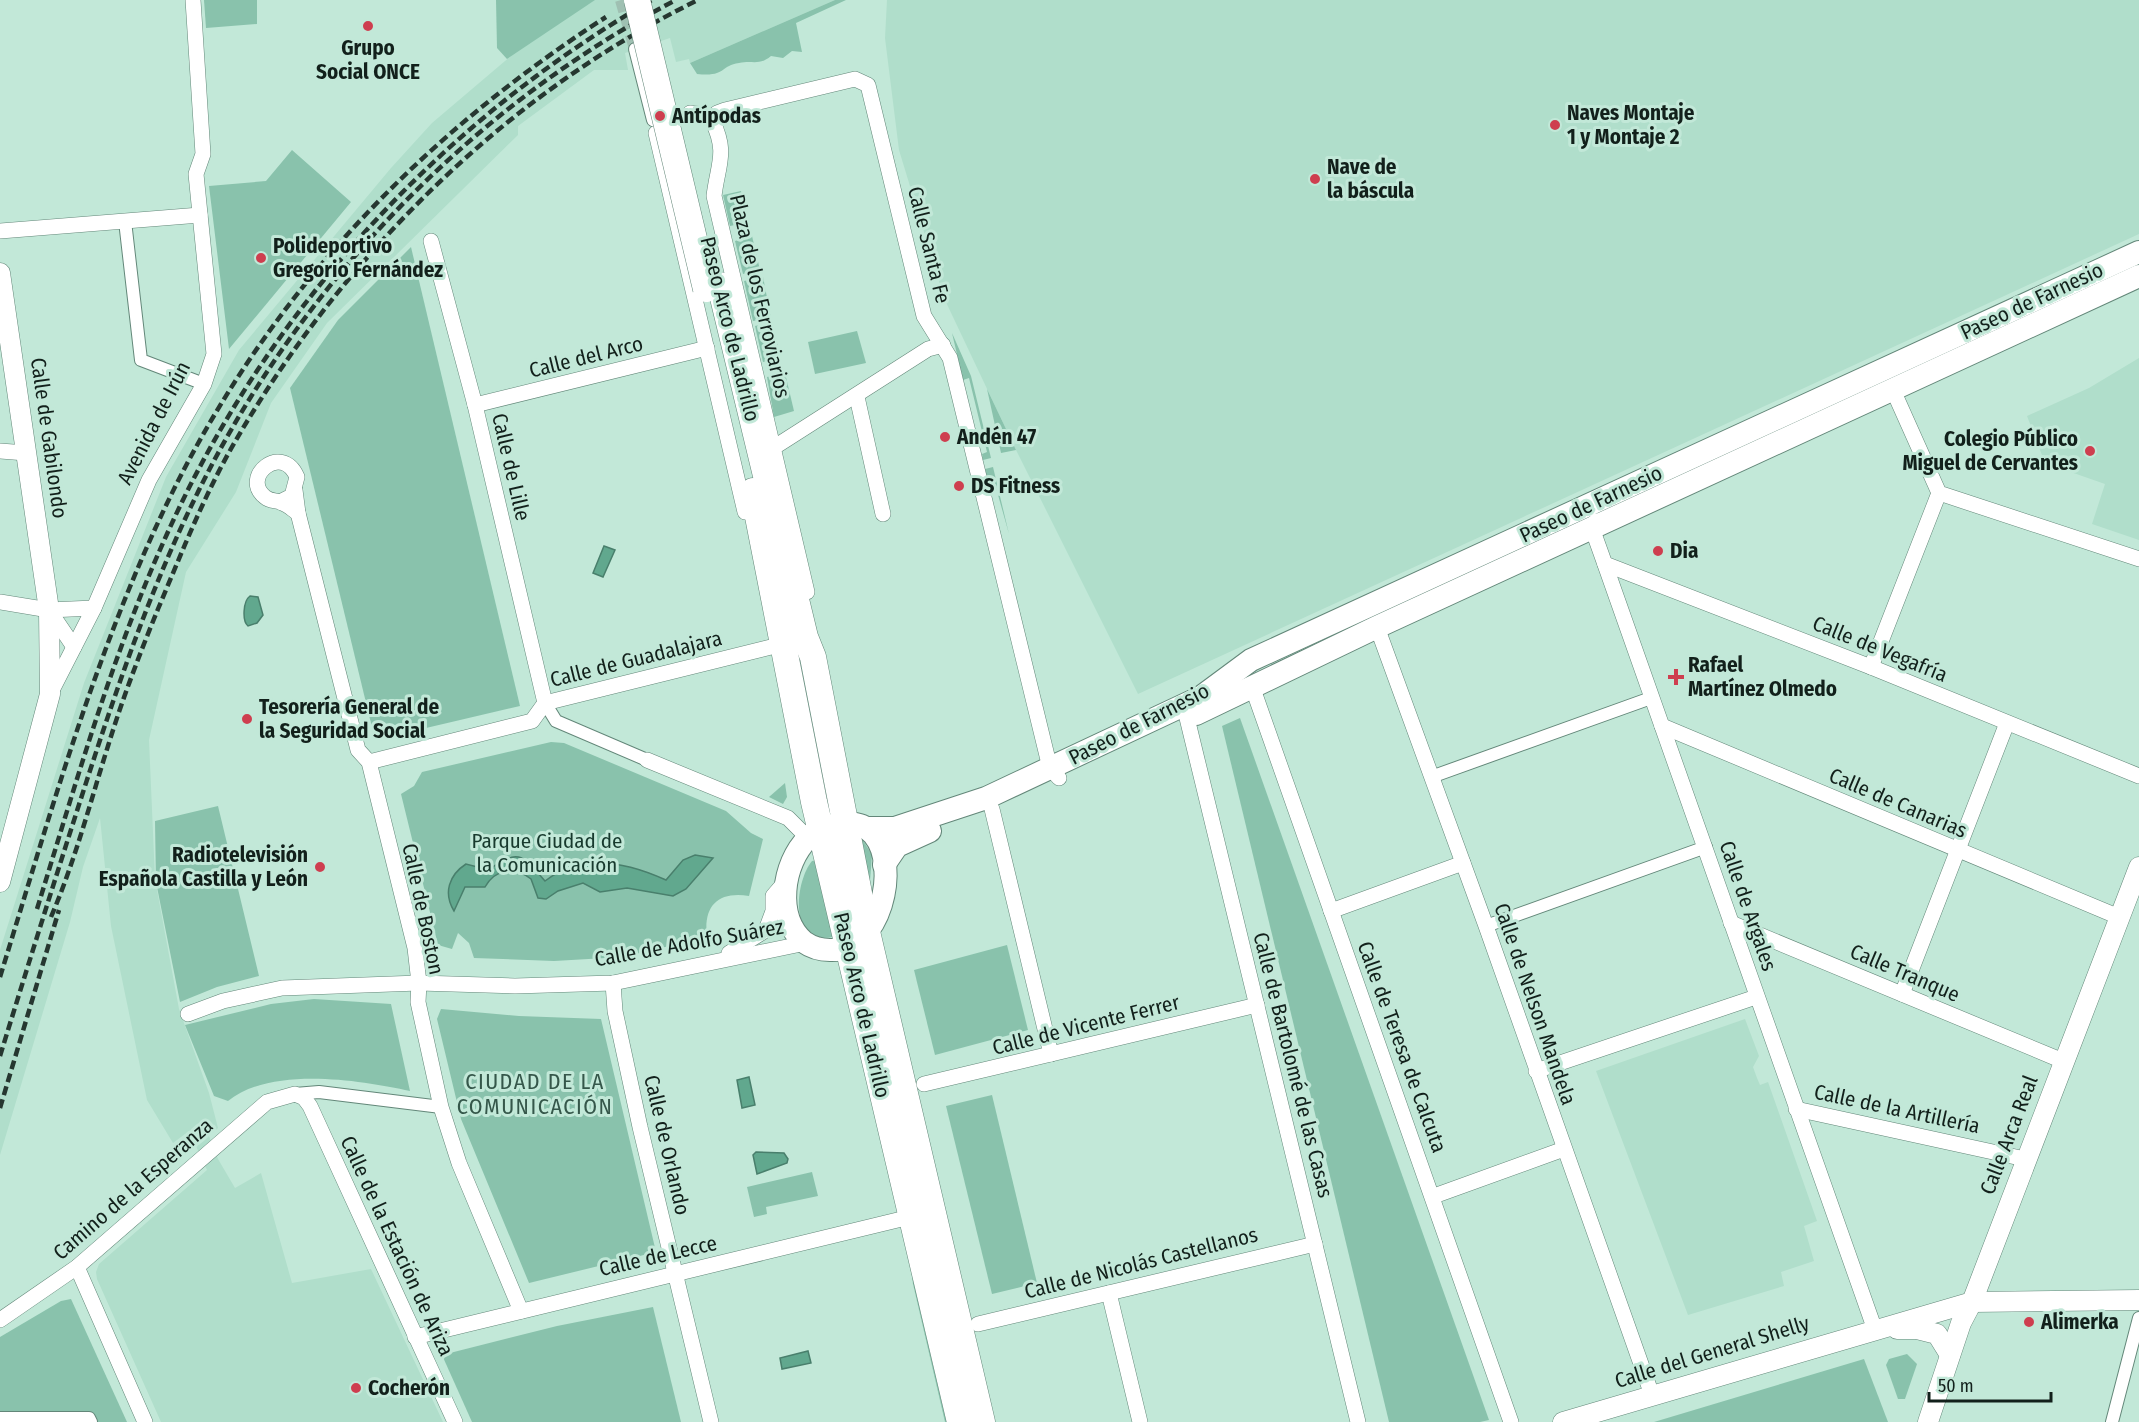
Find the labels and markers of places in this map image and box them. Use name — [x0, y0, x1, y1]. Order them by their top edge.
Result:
marker: Grupo Social ONCE — [361, 19, 375, 33]
place label: Grupo Social ONCE — [316, 35, 420, 85]
place label: Naves Montaje 1 y Montaje 2 — [1567, 100, 1695, 150]
place label: Antípodas — [671, 103, 761, 129]
marker: Antípodas — [653, 109, 667, 123]
marker: Naves Montaje 1 y Montaje 2 — [1548, 118, 1562, 132]
place label: Nave de la báscula — [1327, 154, 1414, 204]
marker: Nave de la báscula — [1308, 172, 1322, 186]
place label: Polideportivo Gregorio Fernández — [273, 233, 443, 283]
marker: Polideportivo Gregorio Fernández — [254, 251, 268, 265]
place label: Andén 47 — [956, 424, 1036, 450]
place label: Colegio Público Miguel de Cervantes — [1902, 426, 2078, 476]
marker: Andén 47 — [938, 430, 952, 444]
marker: Colegio Público Miguel de Cervantes — [2083, 444, 2097, 458]
place label: DS Fitness — [971, 473, 1060, 499]
marker: DS Fitness — [952, 479, 966, 493]
place label: Dia — [1670, 538, 1698, 564]
marker: Dia — [1651, 544, 1665, 558]
place label: Rafael Martínez Olmedo — [1688, 652, 1837, 702]
marker: Rafael Martínez Olmedo — [1669, 670, 1683, 684]
place label: Tesorería General de la Seguridad Social — [259, 694, 439, 744]
marker: Tesorería General de la Seguridad Social — [240, 712, 254, 726]
place label: Radiotelevisión Española Castilla y León — [99, 842, 308, 892]
marker: Radiotelevisión Española Castilla y León — [313, 860, 327, 874]
place label: Alimerka — [2040, 1309, 2119, 1335]
marker: Alimerka — [2022, 1315, 2036, 1329]
place label: Cocherón — [368, 1375, 450, 1401]
marker: Cocherón — [349, 1381, 363, 1395]

